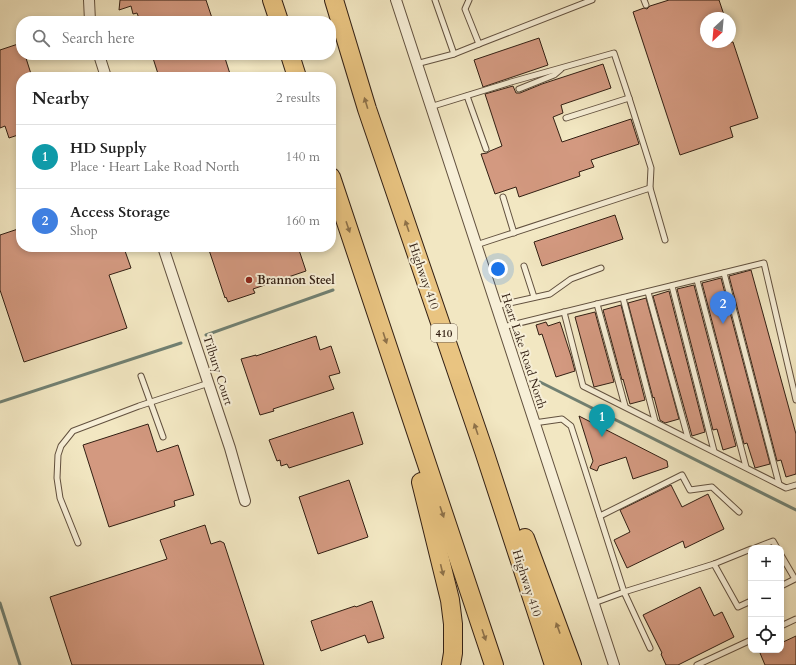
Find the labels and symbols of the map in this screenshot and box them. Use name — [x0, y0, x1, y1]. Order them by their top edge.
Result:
north arrow — [700, 12, 736, 48]
one-way arrow — [363, 97, 369, 109]
one-way arrow — [404, 220, 410, 232]
one-way arrow — [345, 222, 351, 234]
street label: Highway 410 — [405, 241, 443, 311]
your location — [488, 259, 508, 279]
place label: Brannon Steel — [257, 272, 335, 288]
marker: Brannon Steel — [244, 275, 254, 285]
street label: Heart Lake Road North — [498, 291, 550, 411]
pin: 2 — [710, 291, 736, 324]
road number: 410 — [431, 324, 457, 342]
street label: Tilbury Court — [199, 333, 237, 407]
one-way arrow — [382, 333, 388, 345]
pin: 1 — [589, 404, 615, 437]
one-way arrow — [473, 422, 479, 434]
one-way arrow — [440, 506, 446, 518]
street label: Highway 410 — [509, 547, 545, 619]
one-way arrow — [440, 564, 446, 576]
one-way arrow — [555, 622, 561, 634]
one-way arrow — [481, 630, 487, 642]

